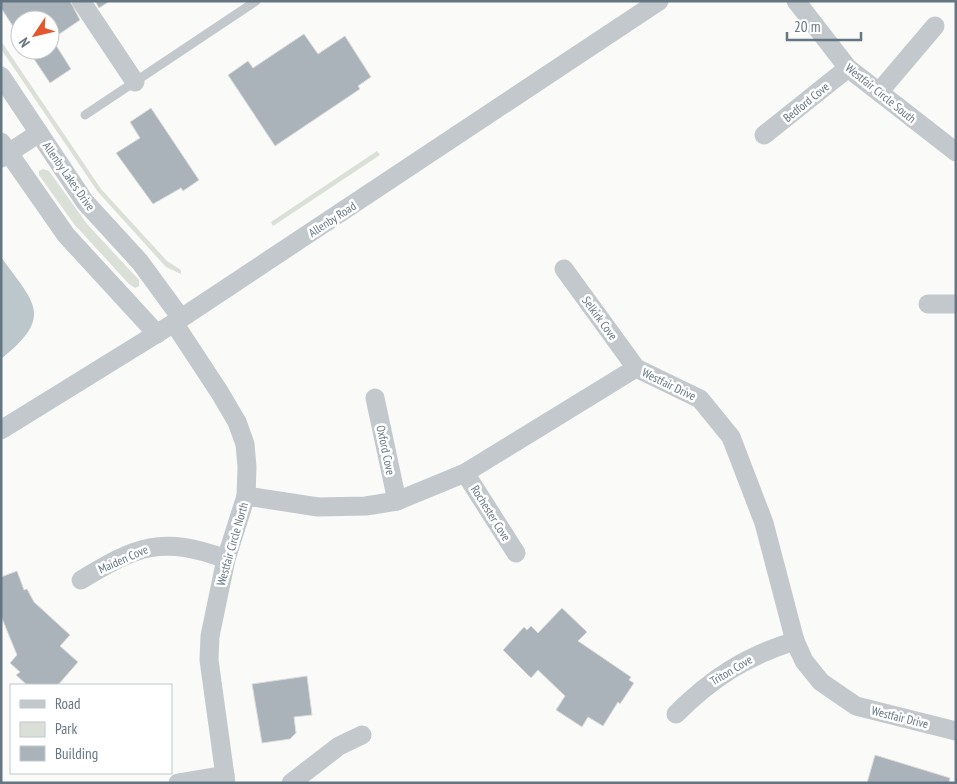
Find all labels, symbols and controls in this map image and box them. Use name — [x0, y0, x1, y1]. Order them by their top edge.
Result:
north arrow — [10, 10, 60, 60]
scale bar — [787, 10, 861, 42]
text: 20 m — [794, 17, 820, 36]
text: N — [15, 34, 34, 51]
street label: Westfair Circle South — [843, 60, 919, 126]
street label: Bedford Cove — [780, 79, 832, 125]
street label: Allenby Lakes Drive — [40, 139, 98, 213]
street label: Allenby Road — [305, 198, 359, 240]
street label: Selkirk Cove — [579, 293, 621, 343]
street label: Westfair Drive — [640, 365, 698, 403]
street label: Oxford Cove — [373, 424, 399, 476]
street label: Rochester Cove — [468, 482, 514, 544]
street label: Westfair Circle North — [213, 501, 251, 587]
street label: Maiden Cove — [96, 541, 150, 577]
street label: Triton Cove — [707, 652, 755, 688]
legend — [10, 684, 172, 774]
text: Road — [55, 694, 81, 713]
street label: Westfair Drive — [870, 703, 930, 731]
text: Park — [55, 719, 77, 738]
text: Building — [55, 744, 98, 763]

